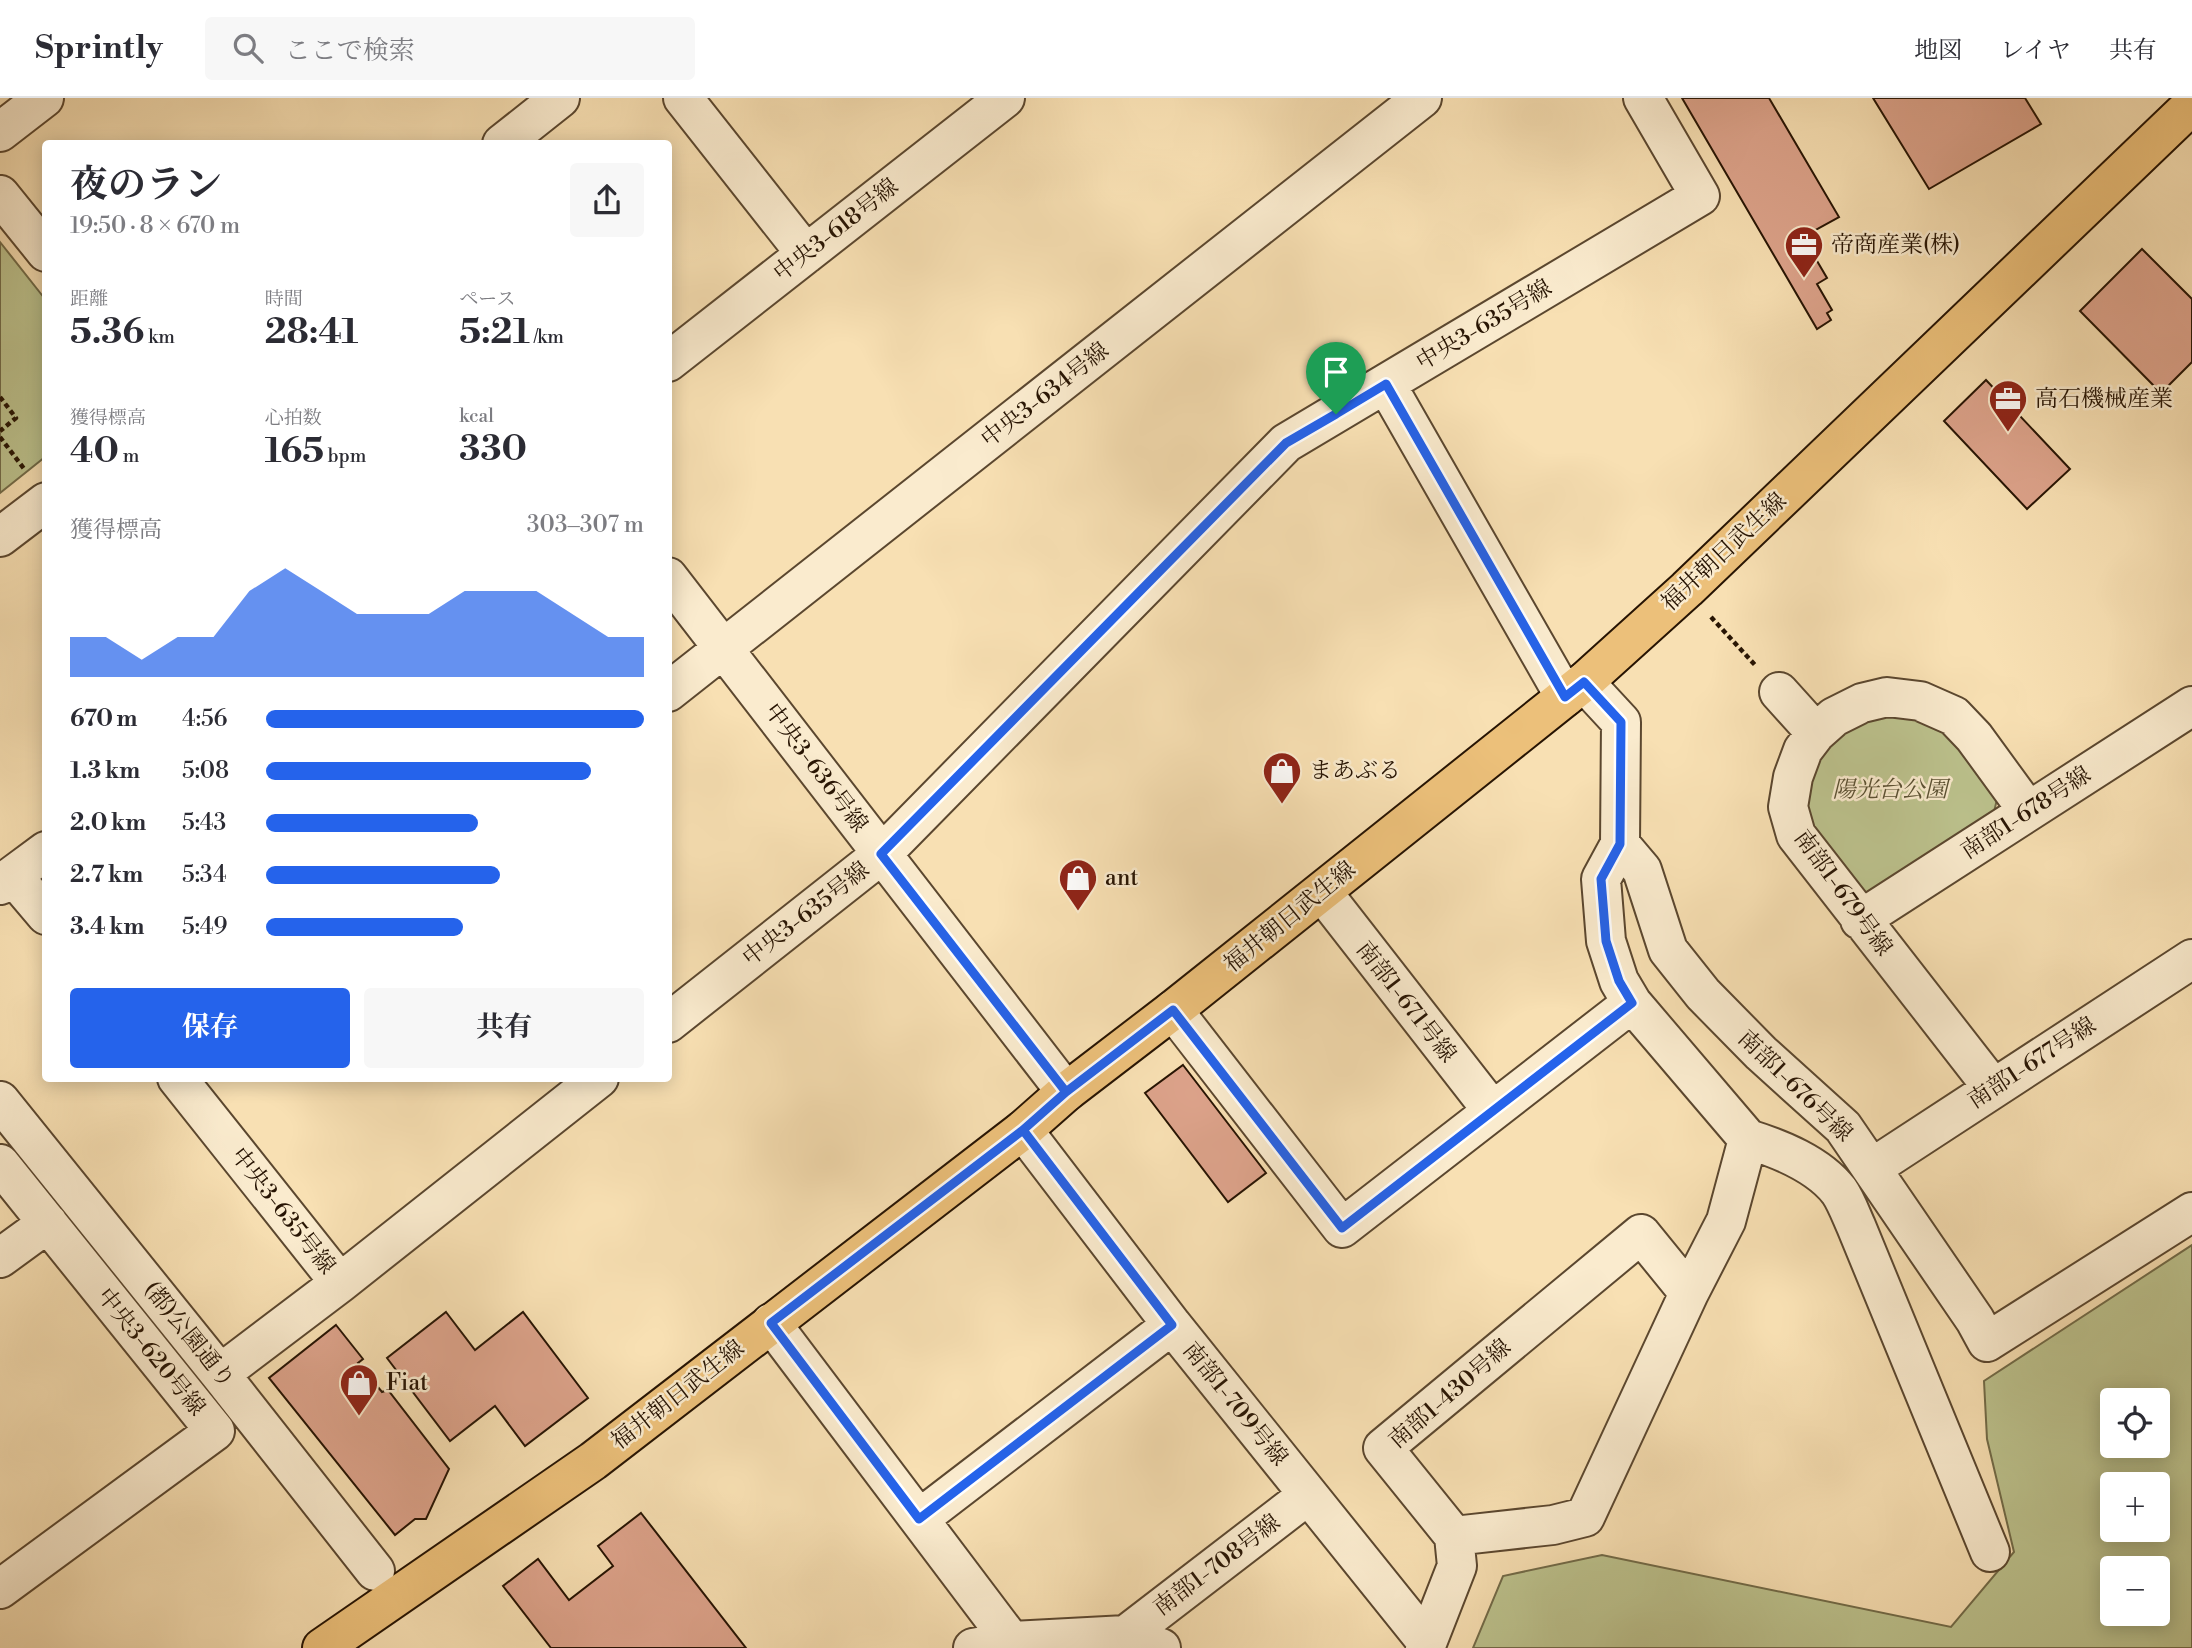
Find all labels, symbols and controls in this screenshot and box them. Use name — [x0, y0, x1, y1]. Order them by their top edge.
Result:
search box — [205, 17, 695, 80]
text: Sprintly — [35, 28, 163, 69]
icon: search — [229, 29, 267, 67]
text: ここで検索 — [285, 35, 415, 67]
text: 地図 — [1914, 36, 1962, 66]
text: レイヤ — [2000, 36, 2071, 66]
text: 共有 — [2109, 36, 2157, 66]
text: 夜のラン — [70, 162, 222, 209]
button: share — [570, 163, 644, 237]
street label: 中央3-618号線 — [768, 173, 904, 287]
text: 19:50 · 8 × 670 m — [70, 212, 240, 240]
office icon: 帝商産業(株) — [1783, 224, 1825, 279]
place label: 帝商産業(株) — [1831, 231, 1960, 259]
street label: 中央3-635号線 — [1411, 274, 1557, 376]
text: 距離 — [70, 287, 108, 311]
text: 時間 — [265, 287, 303, 311]
text: ペース — [459, 287, 515, 311]
text: 5.36 — [70, 311, 144, 354]
text: 28:41 — [265, 311, 358, 354]
text: 5:21 — [459, 311, 530, 354]
text: km — [144, 325, 175, 349]
text: /km — [530, 325, 564, 349]
street label: 中央3-634号線 — [976, 336, 1114, 454]
pin — [1306, 342, 1366, 414]
icon: arrive — [1317, 353, 1355, 391]
office icon: 高石機械産業 — [1987, 378, 2029, 433]
place label: 高石機械産業 — [2035, 385, 2173, 413]
text: kcal — [459, 404, 494, 428]
text: 獲得標高 — [70, 406, 146, 430]
text: 心拍数 — [265, 406, 322, 430]
text: 330 — [459, 428, 527, 471]
text: 40 — [70, 430, 119, 473]
text: 165 — [265, 430, 324, 473]
text: m — [119, 444, 139, 468]
text: bpm — [324, 444, 366, 468]
street label: 福井朝日武生線 — [1656, 487, 1792, 617]
text: 303–307 m — [527, 511, 644, 539]
text: 獲得標高 — [70, 516, 162, 544]
street label: 中央3-636号線 — [758, 698, 874, 838]
text: 670 m — [70, 705, 138, 733]
text: 4:56 — [182, 705, 228, 733]
shop icon: まあぶる — [1261, 750, 1303, 805]
text: 1.3 km — [70, 757, 140, 785]
text: 5:08 — [182, 757, 229, 785]
place label: まあぶる — [1309, 757, 1401, 785]
street label: 南部1-678号線 — [1956, 761, 2096, 865]
park label: 陽光台公園 — [1833, 776, 1952, 804]
text: 2.0 km — [70, 809, 146, 837]
text: 5:43 — [182, 809, 226, 837]
street label: 南部1-679号線 — [1788, 825, 1898, 961]
street label: 福井朝日武生線 — [1219, 855, 1361, 979]
street label: 中央3-635号線 — [737, 856, 875, 972]
shop icon: ant — [1057, 857, 1099, 912]
text: 2.7 km — [70, 861, 143, 889]
text: 5:34 — [182, 861, 227, 889]
place label: ant — [1105, 864, 1139, 892]
text: 3.4 km — [70, 913, 144, 941]
text: 5:49 — [182, 913, 228, 941]
street label: 南部1-671号線 — [1350, 936, 1462, 1068]
button: 保存 — [70, 988, 350, 1068]
button: 共有 — [364, 988, 644, 1068]
street label: 南部1-677号線 — [1963, 1011, 2101, 1115]
street label: 南部1-676号線 — [1732, 1024, 1858, 1148]
street label: 中央3-635号線 — [225, 1142, 341, 1280]
street label: (都)公園通り — [137, 1276, 241, 1394]
street label: 中央3-620号線 — [91, 1283, 211, 1421]
street label: 南部1-430号線 — [1383, 1333, 1517, 1455]
street label: 福井朝日武生線 — [606, 1334, 750, 1456]
street label: 南部1-709号線 — [1177, 1336, 1293, 1472]
shop icon: Fiat — [338, 1362, 380, 1417]
place label: Fiat — [386, 1369, 428, 1397]
map controls — [2100, 1388, 2170, 1626]
button: locate — [2100, 1388, 2170, 1458]
button: + — [2100, 1472, 2170, 1542]
street label: 南部1-708号線 — [1148, 1508, 1286, 1622]
button: − — [2100, 1556, 2170, 1626]

